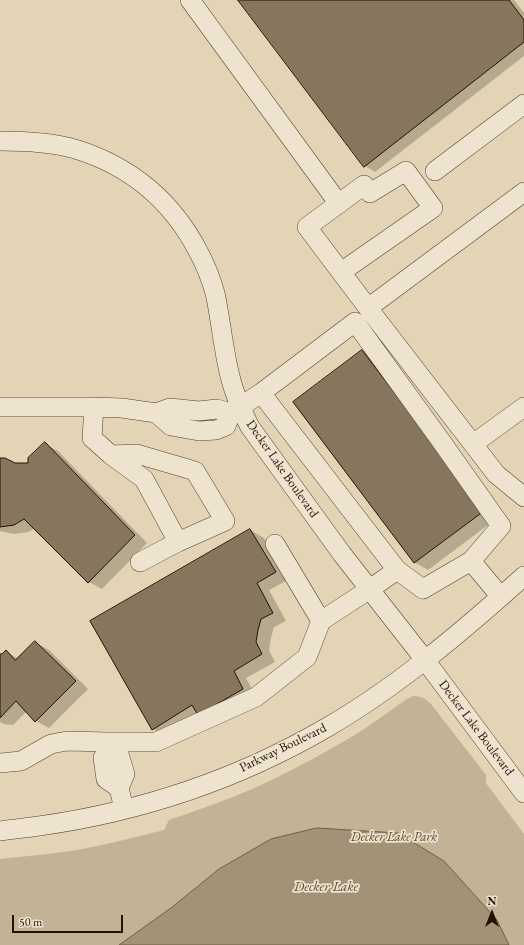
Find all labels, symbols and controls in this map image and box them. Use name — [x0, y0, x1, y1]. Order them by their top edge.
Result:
street label: Decker Lake Boulevard — [243, 417, 321, 521]
street label: Decker Lake Boulevard — [435, 677, 517, 779]
street label: Parkway Boulevard — [237, 720, 329, 776]
park label: Decker Lake Park — [351, 829, 437, 845]
water label: Decker Lake — [294, 879, 358, 895]
north arrow — [472, 893, 512, 933]
text: N — [488, 894, 496, 908]
scale bar — [14, 907, 125, 933]
text: 50 m — [19, 914, 42, 930]

